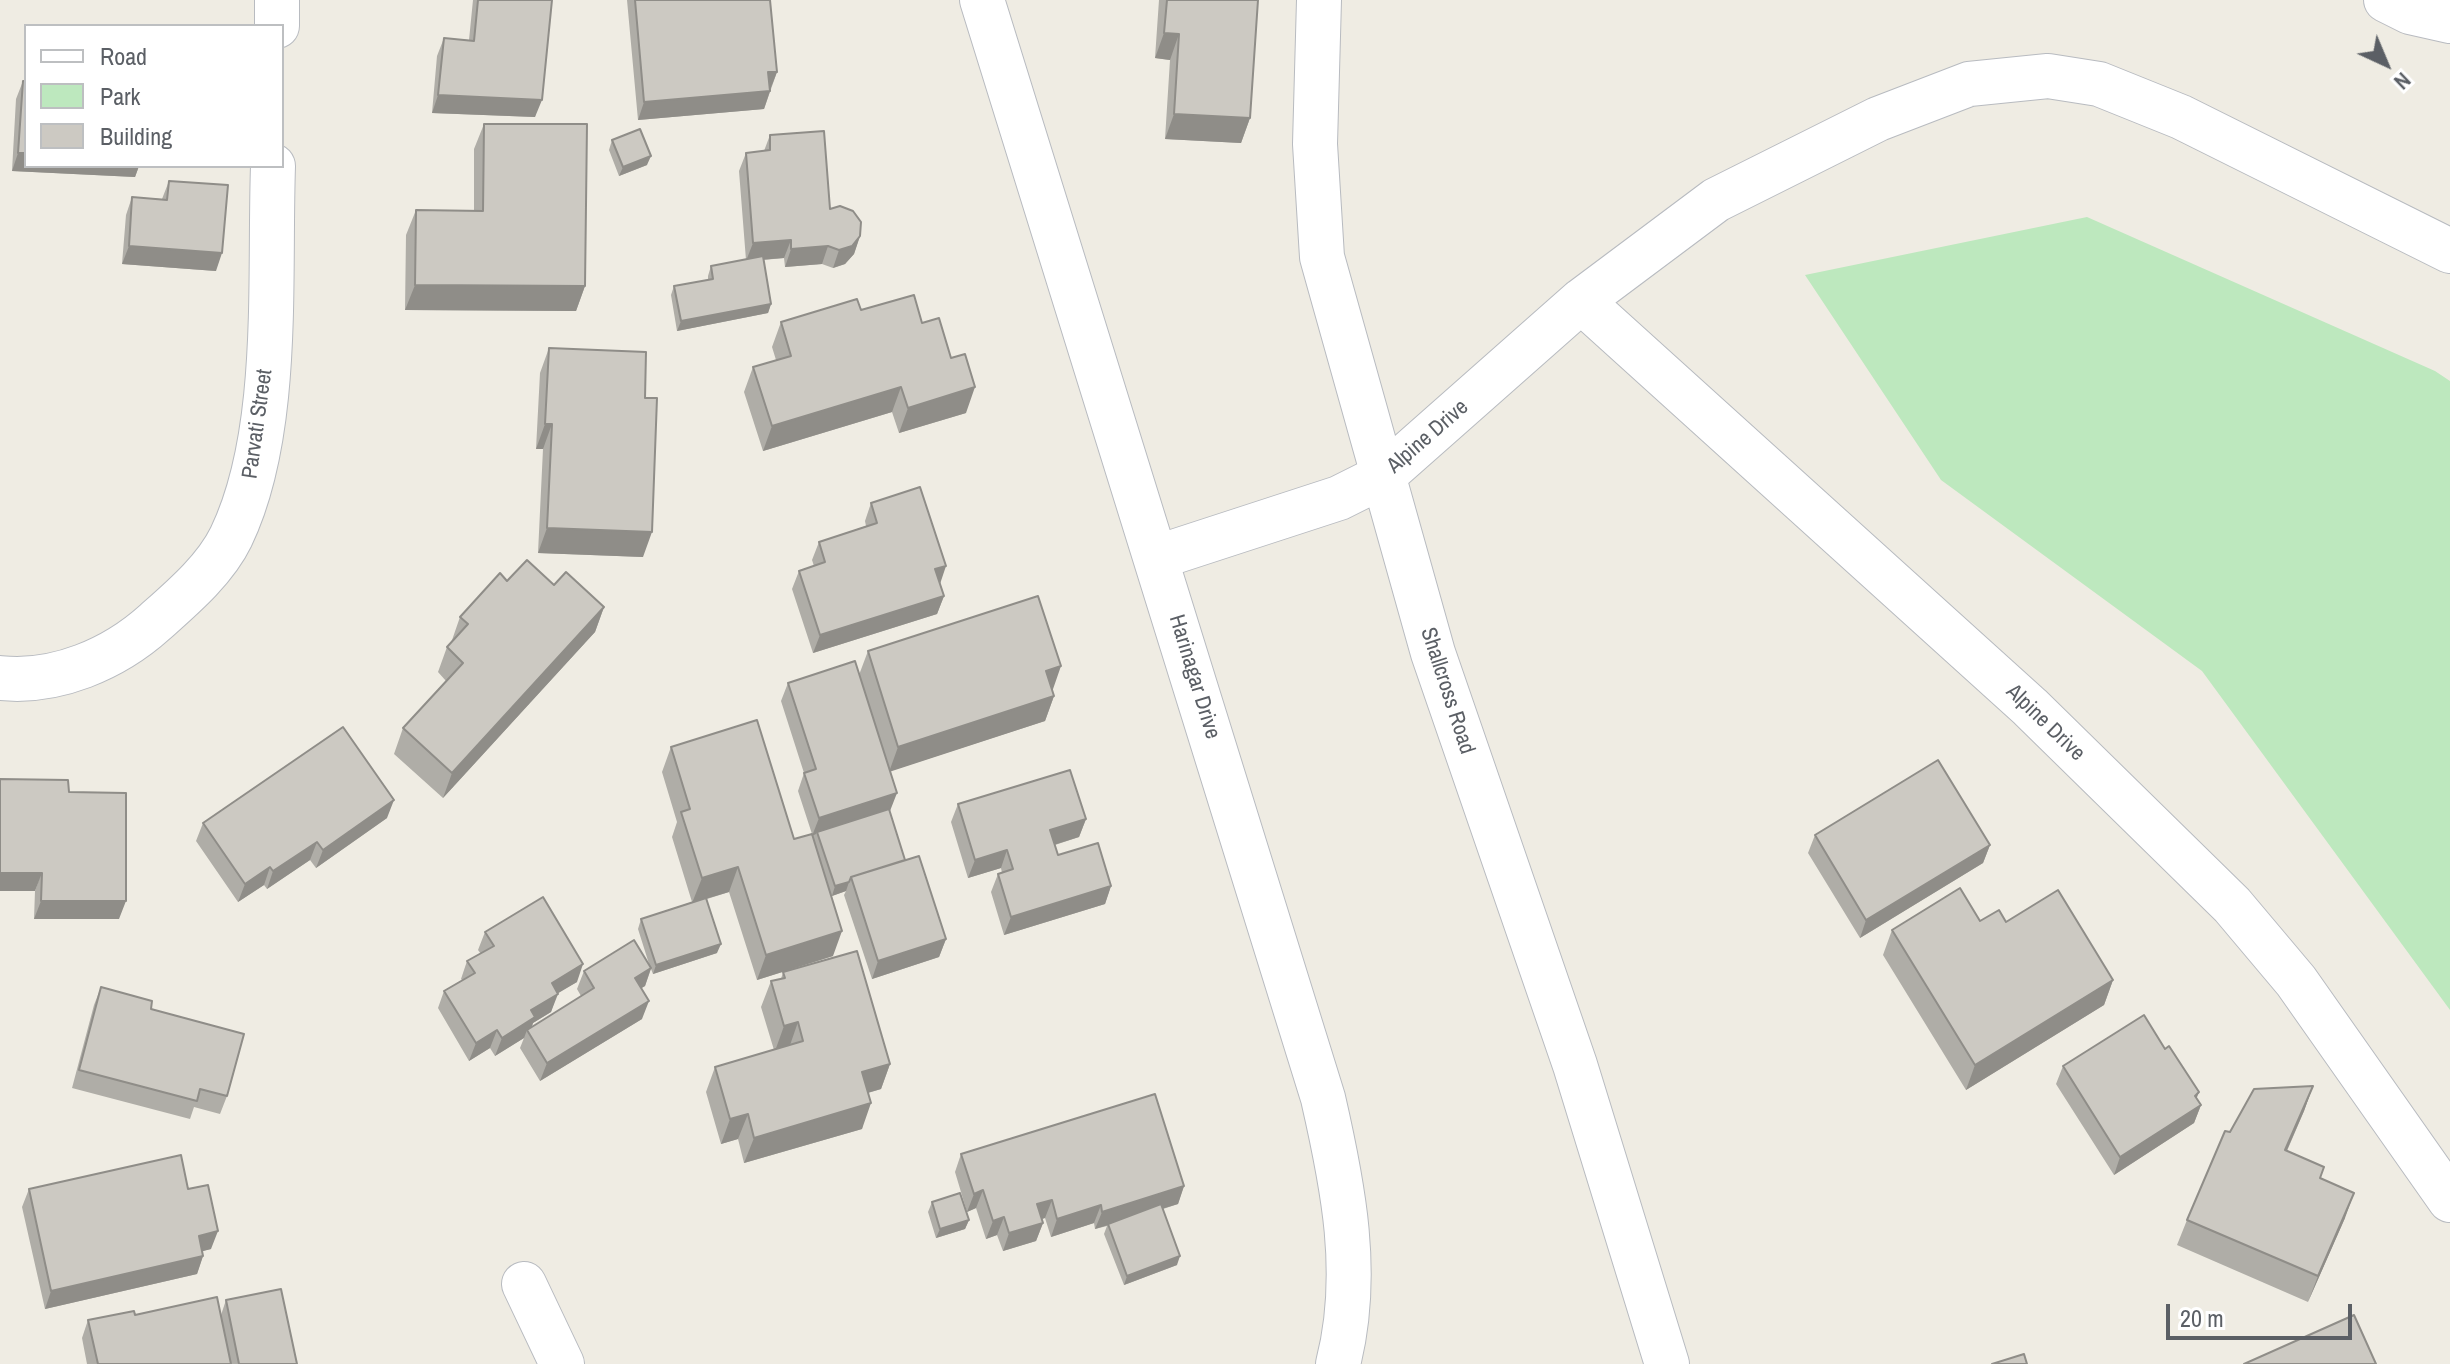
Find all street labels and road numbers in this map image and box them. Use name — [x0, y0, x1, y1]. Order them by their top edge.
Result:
street label: Parvati Street — [237, 368, 279, 480]
street label: Alpine Drive — [1382, 394, 1474, 480]
street label: Harinagar Drive — [1163, 612, 1225, 742]
street label: Shallcross Road — [1414, 624, 1480, 758]
street label: Alpine Drive — [2000, 679, 2090, 767]

